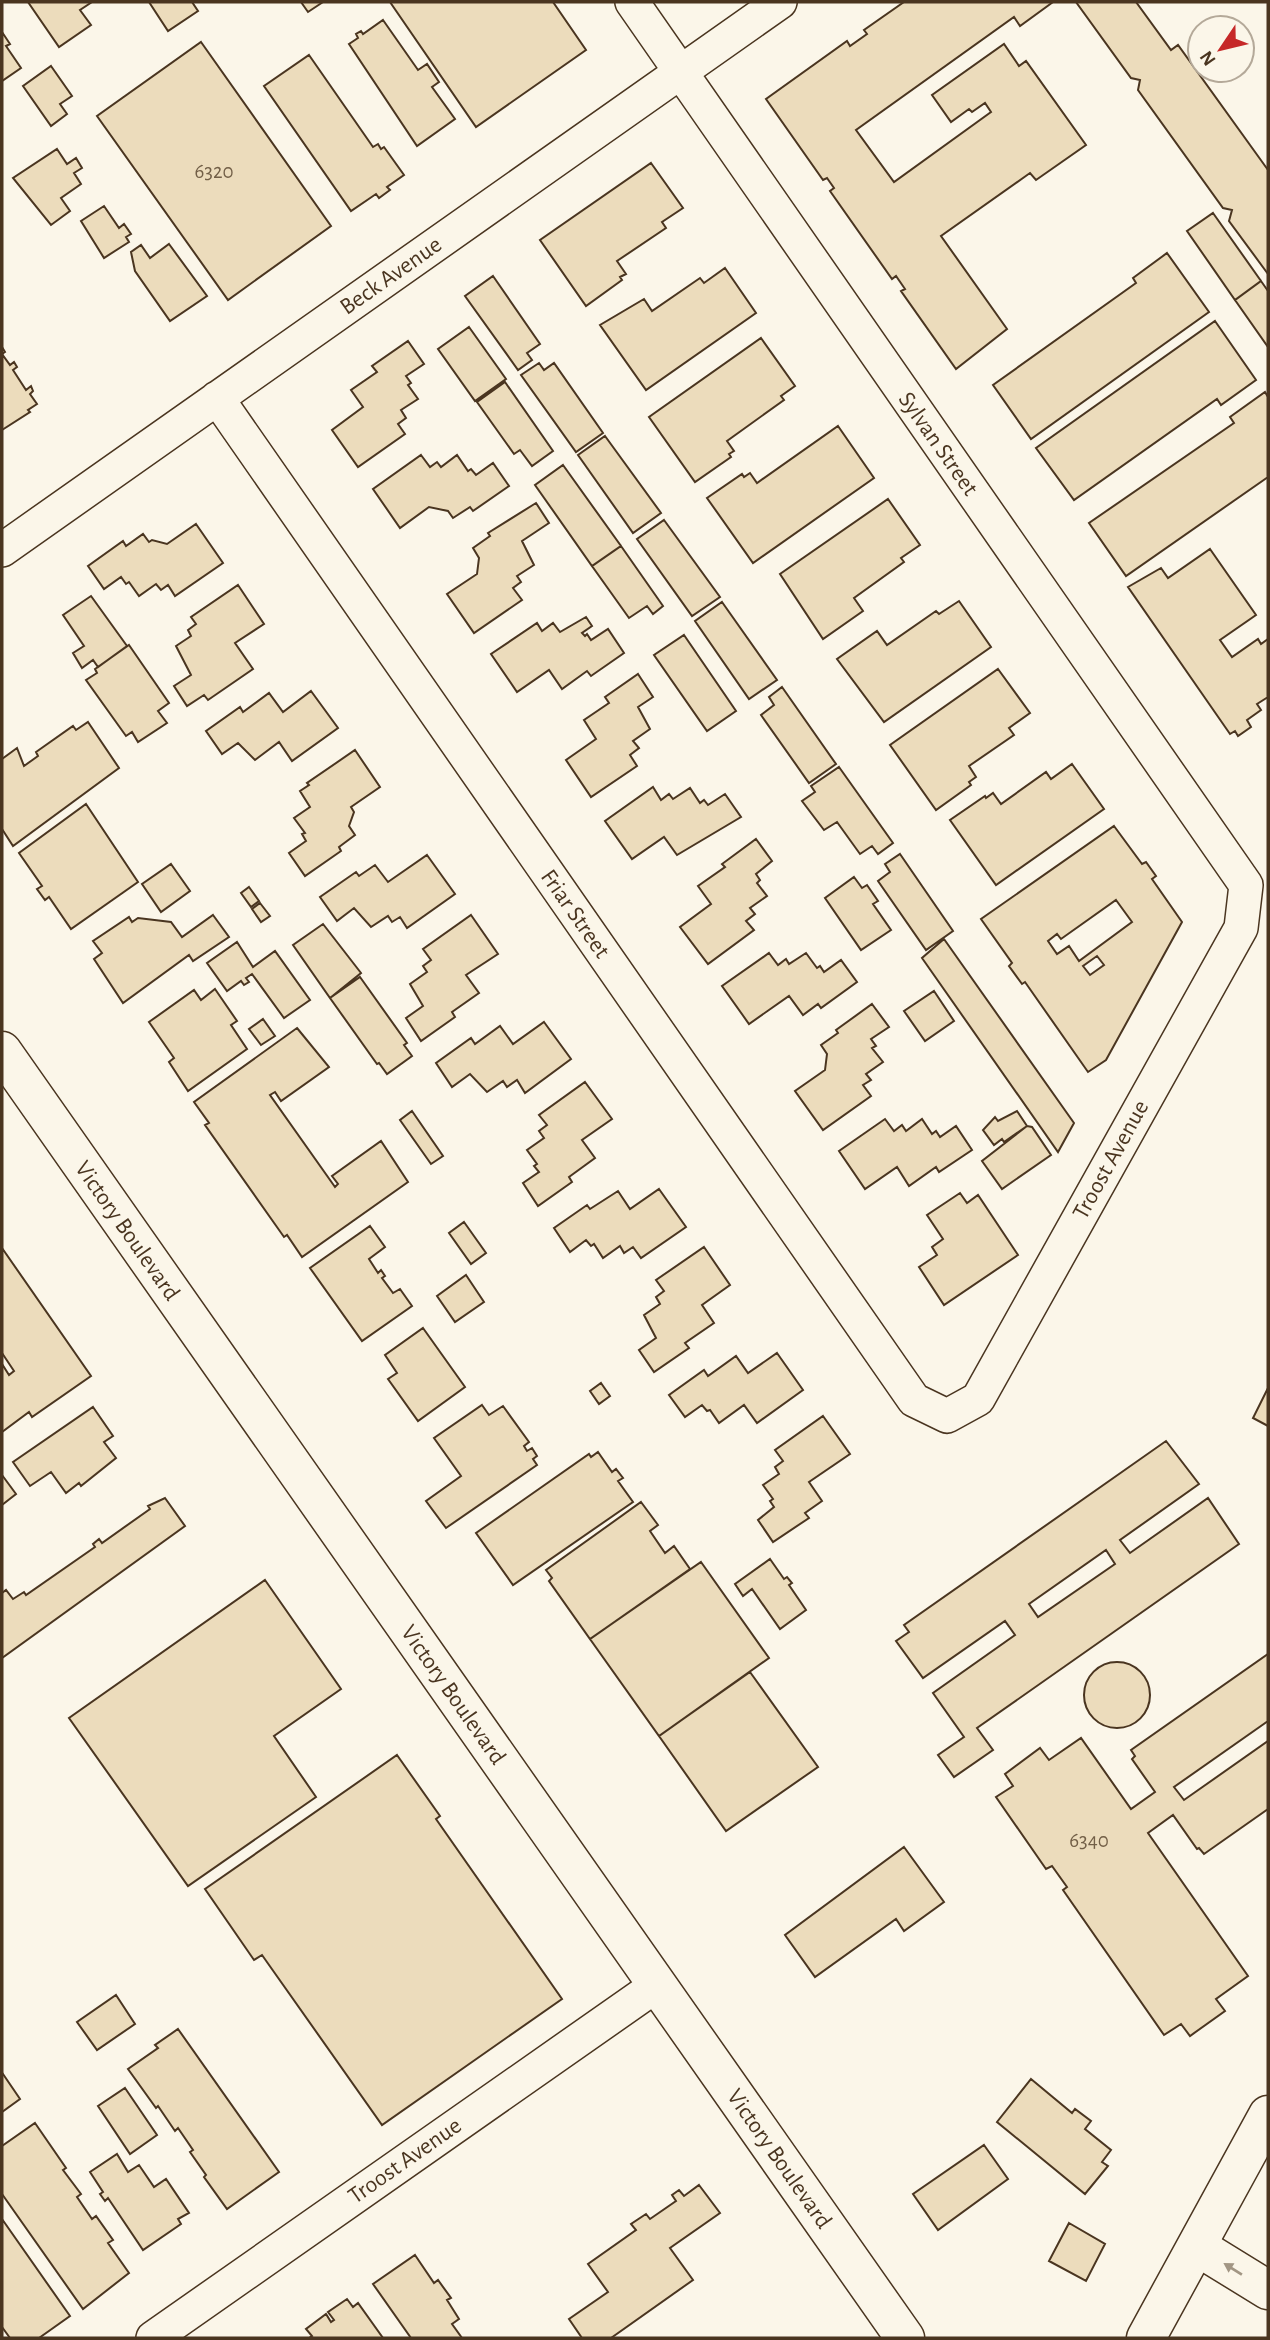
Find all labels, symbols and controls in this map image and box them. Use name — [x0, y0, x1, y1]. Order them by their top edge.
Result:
north arrow — [1186, 14, 1256, 84]
text: N — [1197, 47, 1220, 69]
house number: 6320 — [194, 161, 234, 182]
street label: Beck Avenue — [336, 232, 446, 320]
street label: Sylvan Street — [894, 388, 983, 500]
street label: Friar Street — [536, 865, 614, 963]
street label: Troost Avenue — [1069, 1096, 1153, 1224]
street label: Victory Boulevard — [70, 1157, 184, 1305]
street label: Victory Boulevard — [396, 1621, 510, 1769]
house number: 6340 — [1069, 1830, 1109, 1851]
street label: Victory Boulevard — [722, 2085, 836, 2233]
street label: Troost Avenue — [344, 2113, 466, 2209]
one-way arrow — [1223, 2262, 1243, 2275]

